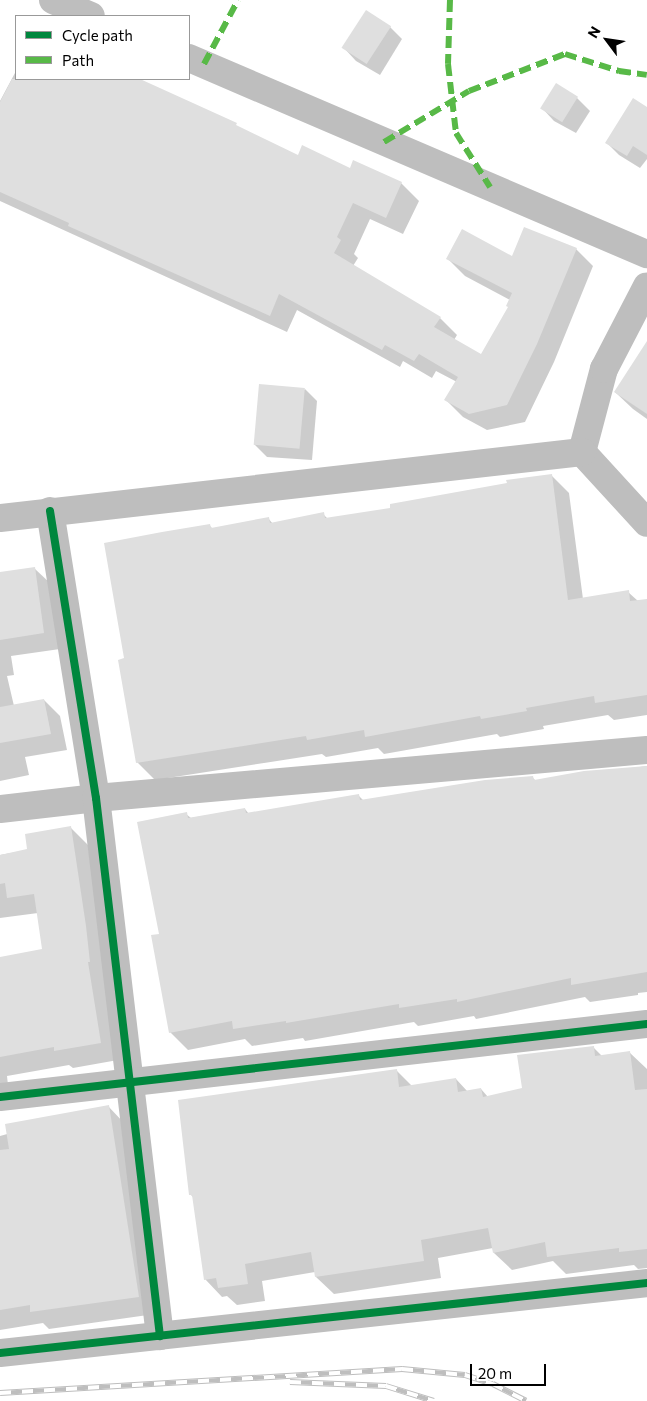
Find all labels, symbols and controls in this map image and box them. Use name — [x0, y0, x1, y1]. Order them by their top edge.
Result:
legend — [15, 15, 190, 80]
north arrow — [582, 15, 632, 65]
text: N — [584, 23, 604, 41]
text: Cycle path — [62, 26, 133, 44]
text: Path — [62, 51, 94, 69]
scale bar — [472, 1354, 548, 1386]
text: 20 m — [478, 1364, 512, 1382]

